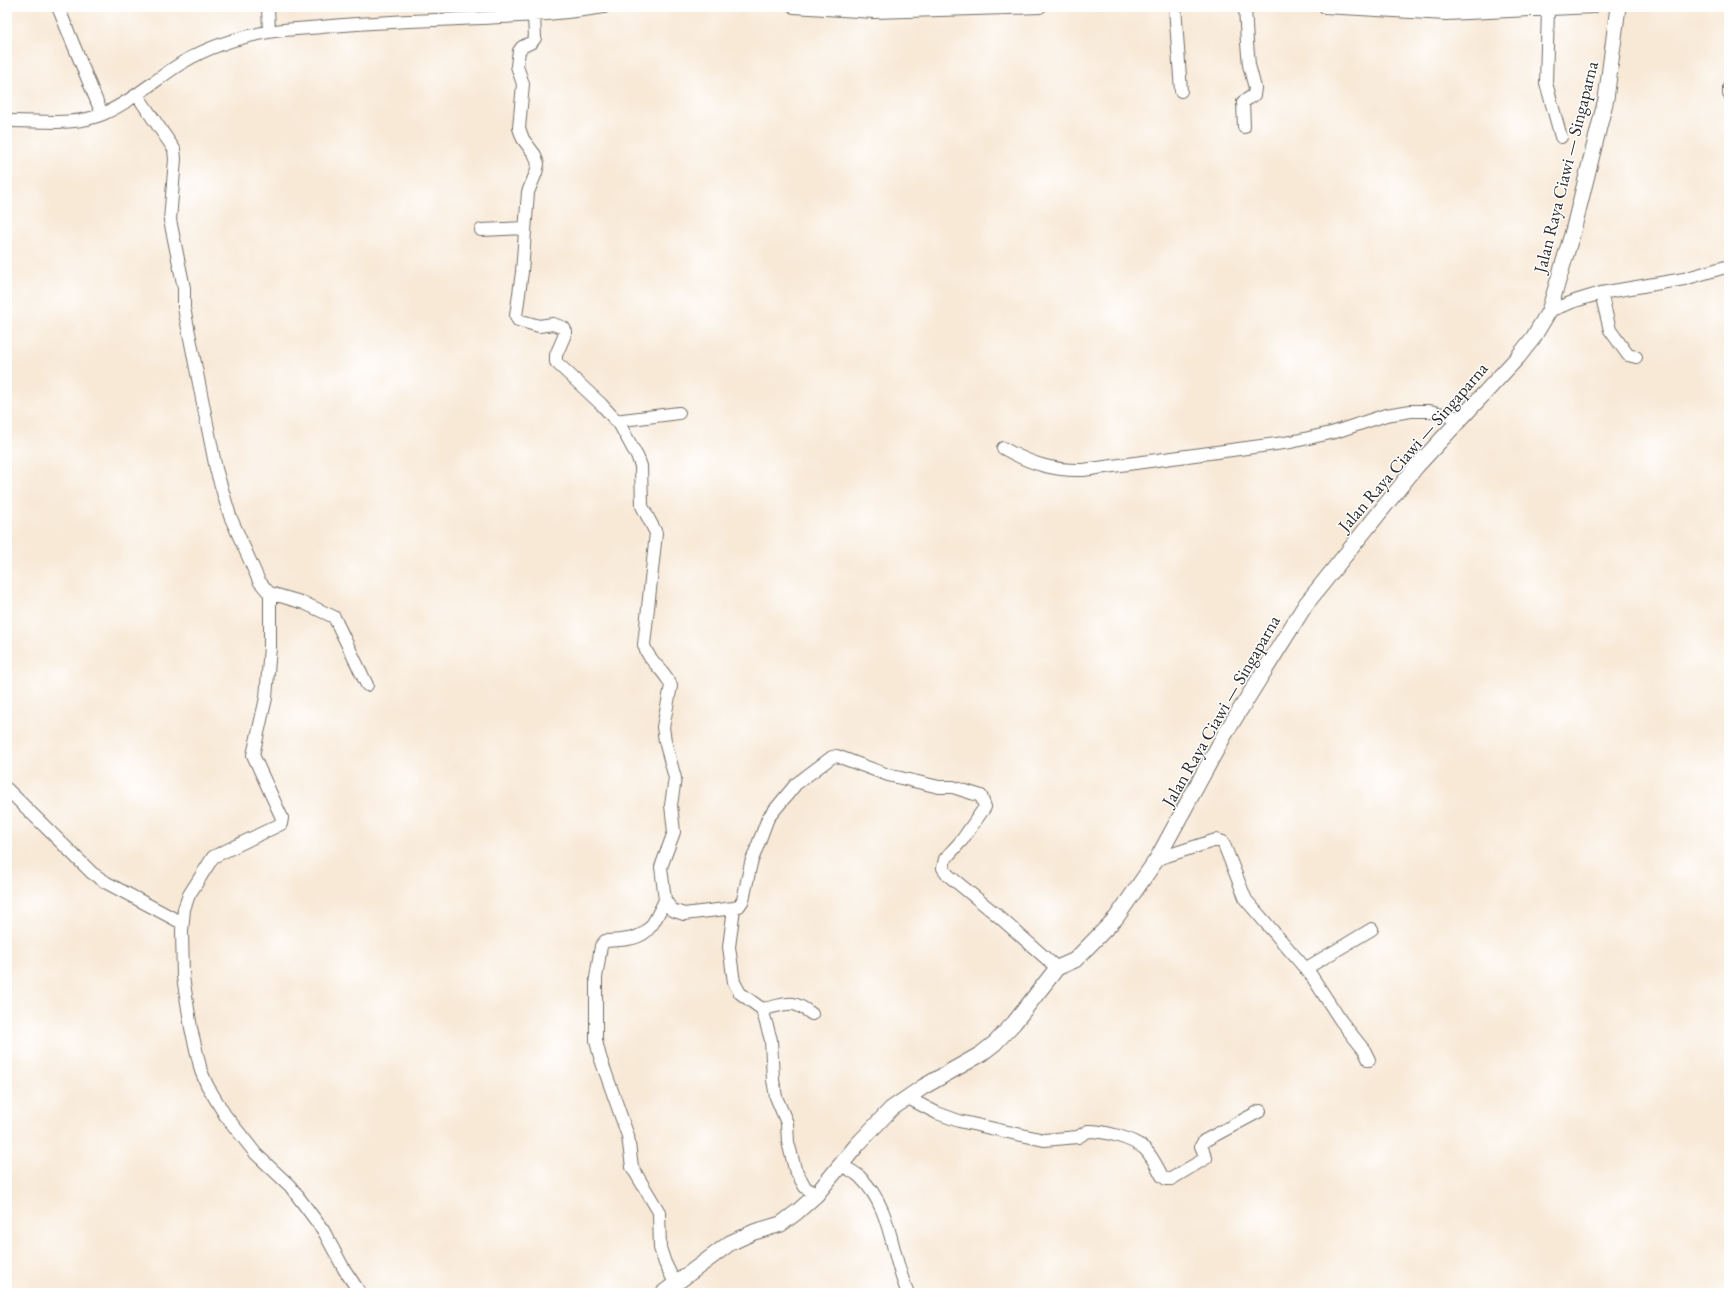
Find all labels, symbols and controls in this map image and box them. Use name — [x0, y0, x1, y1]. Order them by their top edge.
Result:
street label: Jalan Raya Ciawi — Singaparna — [1528, 58, 1603, 277]
street label: Jalan Raya Ciawi — Singaparna — [1331, 356, 1493, 538]
street label: Jalan Raya Ciawi — Singaparna — [1155, 610, 1285, 812]

